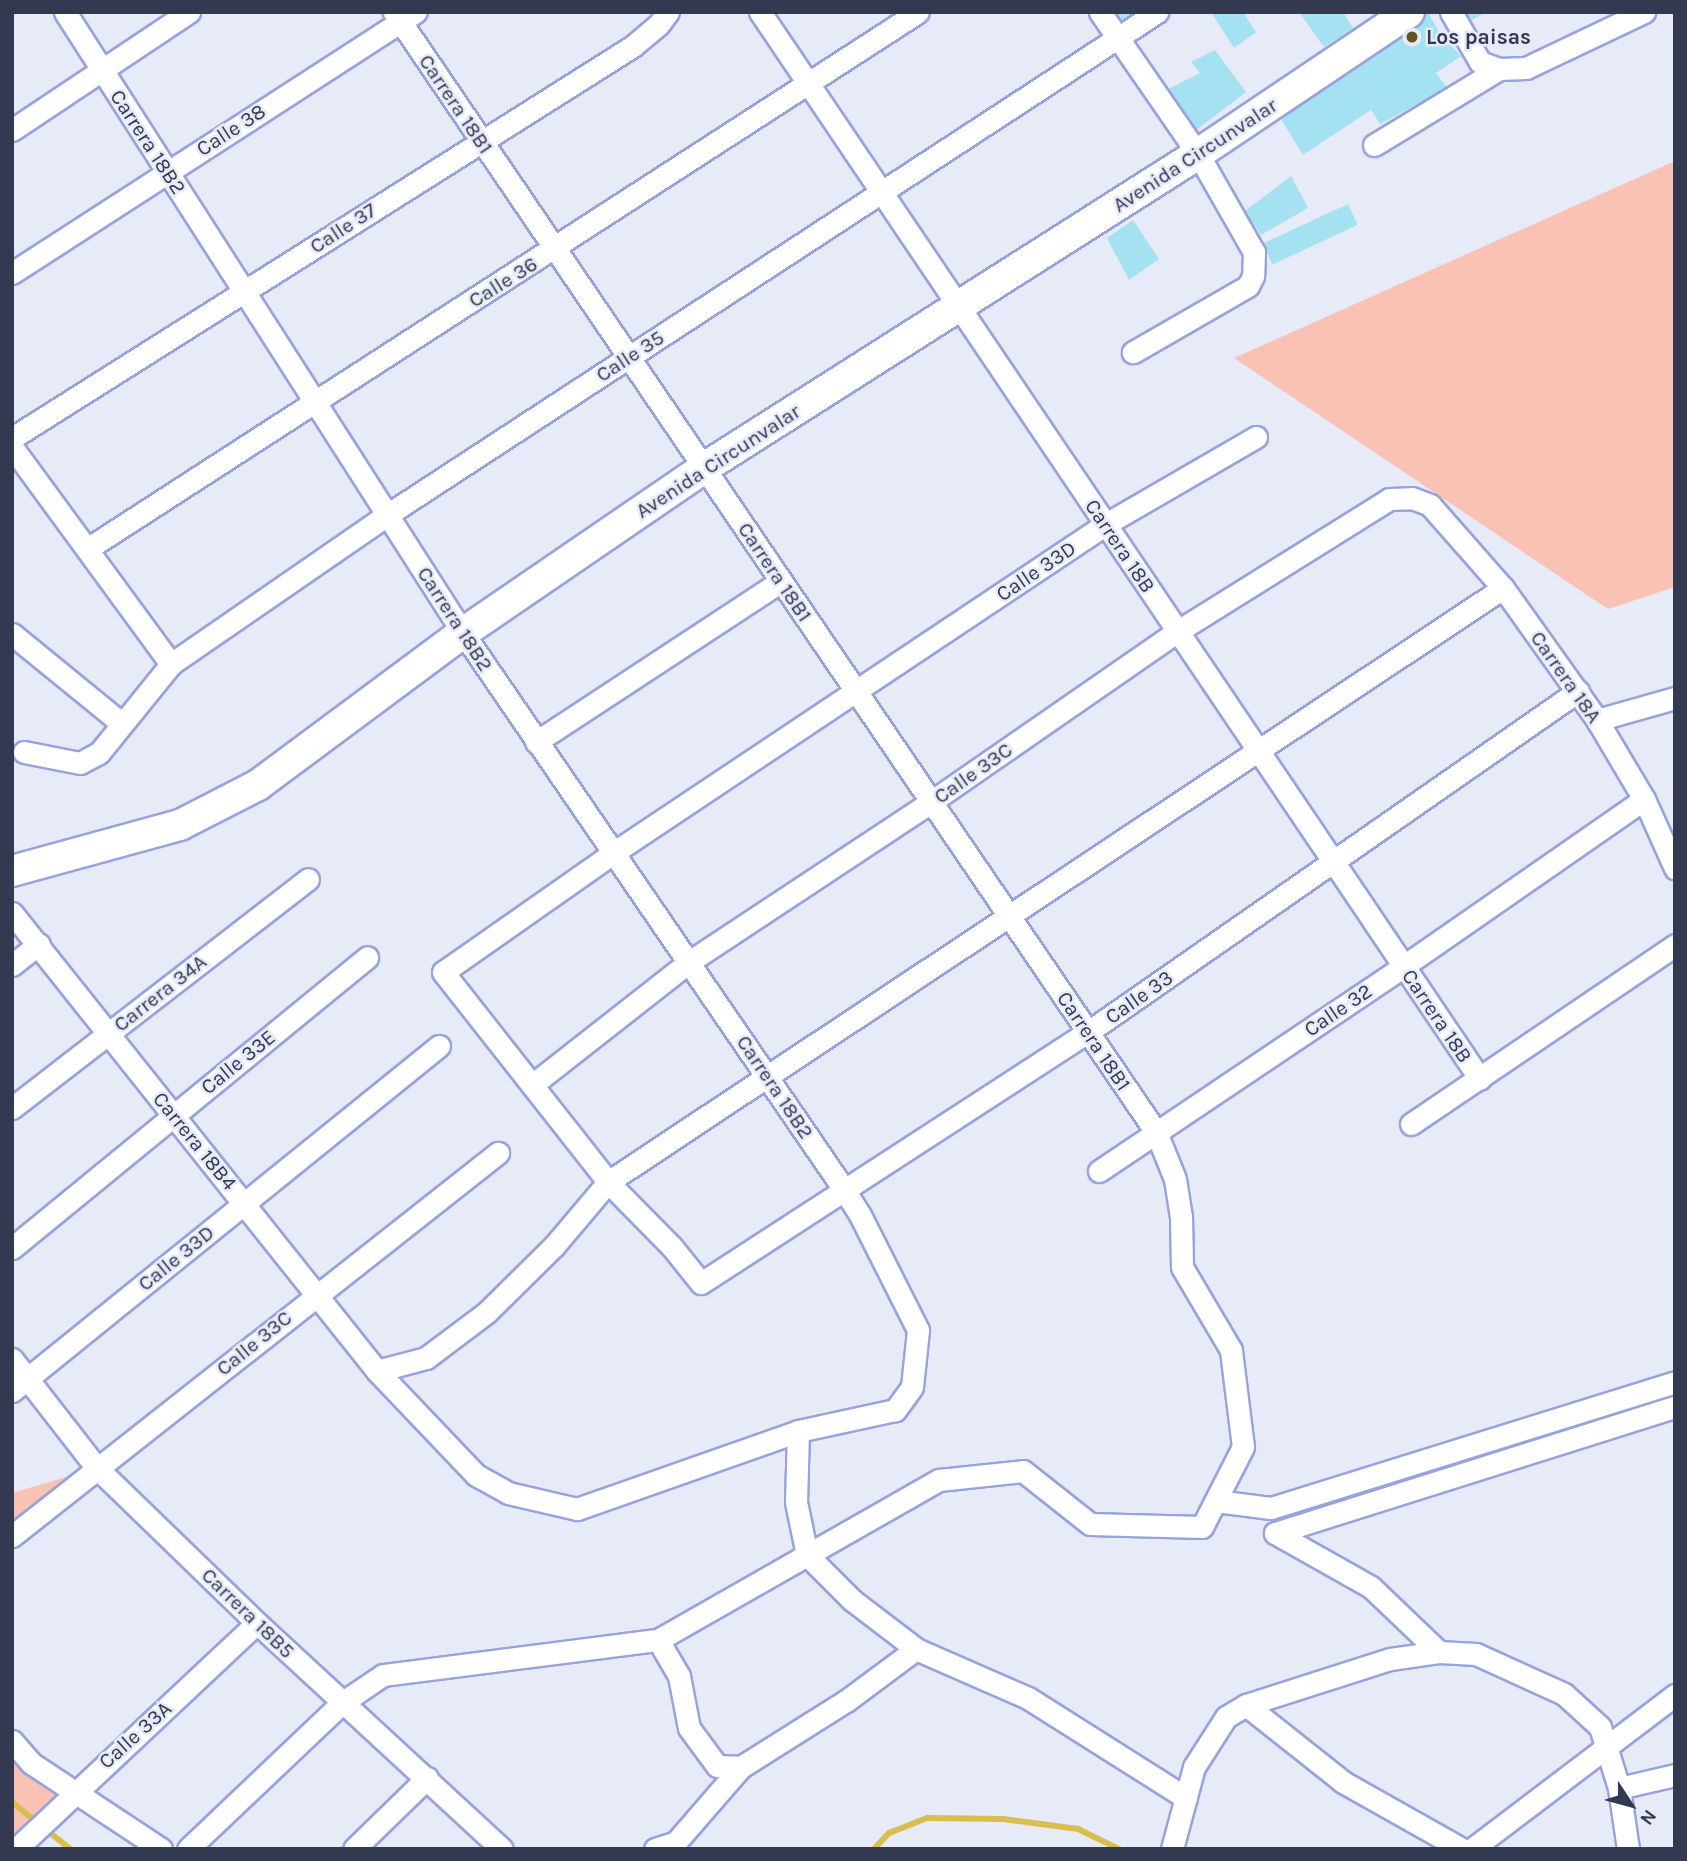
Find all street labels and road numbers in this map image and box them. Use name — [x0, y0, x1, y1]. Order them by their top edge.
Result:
street label: Carrera 18B1 — [414, 50, 498, 158]
street label: Carrera 18B2 — [105, 85, 191, 199]
street label: Avenida Circunvalar — [1108, 92, 1282, 218]
street label: Calle 38 — [192, 98, 270, 162]
street label: Calle 37 — [305, 197, 381, 259]
street label: Calle 36 — [464, 251, 542, 313]
street label: Calle 35 — [591, 325, 669, 387]
street label: Avenida Circunvalar — [631, 398, 805, 524]
street label: Carrera 18B — [1080, 494, 1160, 598]
street label: Carrera 18B1 — [733, 518, 817, 626]
street label: Calle 33D — [991, 535, 1081, 607]
street label: Carrera 18B2 — [412, 562, 498, 676]
street label: Carrera 18A — [1525, 626, 1607, 728]
street label: Calle 33C — [929, 737, 1017, 809]
street label: Carrera 34A — [109, 949, 211, 1037]
street label: Carrera 18B — [1397, 964, 1477, 1068]
street label: Calle 33 — [1100, 965, 1178, 1029]
street label: Calle 32 — [1299, 978, 1377, 1042]
street label: Carrera 18B1 — [1052, 987, 1136, 1095]
street label: Calle 33E — [196, 1024, 280, 1100]
street label: Carrera 18B2 — [731, 1030, 819, 1144]
street label: Carrera 18B4 — [148, 1087, 242, 1195]
street label: Calle 33D — [133, 1220, 219, 1296]
street label: Calle 33C — [211, 1305, 297, 1381]
street label: Carrera 18B5 — [196, 1563, 300, 1663]
street label: Calle 33A — [94, 1696, 176, 1774]

